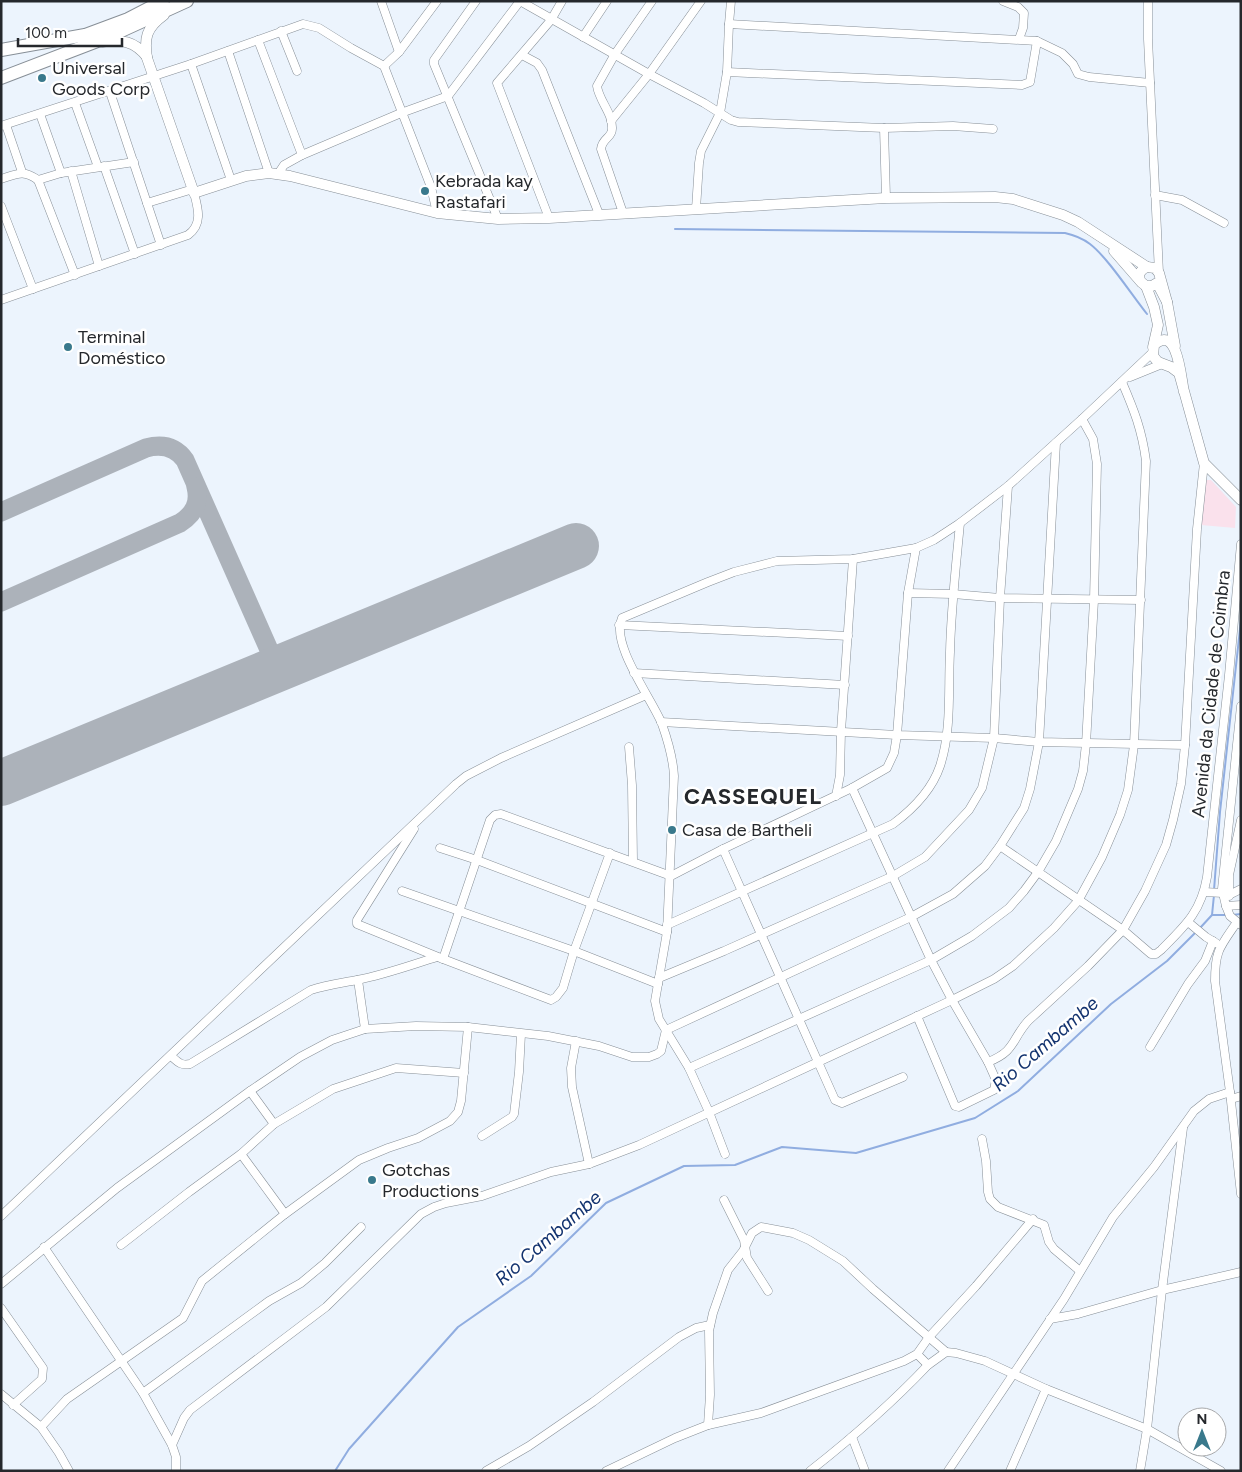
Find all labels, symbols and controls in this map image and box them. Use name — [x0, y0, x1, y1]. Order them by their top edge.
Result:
scale bar — [18, 15, 121, 47]
text: 100 m — [25, 24, 67, 42]
place label: Universal Goods Corp — [52, 57, 150, 100]
marker: Universal Goods Corp — [36, 72, 48, 84]
place label: Kebrada kay Rastafari — [435, 170, 533, 213]
marker: Kebrada kay Rastafari — [419, 185, 431, 197]
place label: Terminal Doméstico — [78, 326, 166, 369]
marker: Terminal Doméstico — [62, 341, 74, 353]
street label: Avenida da Cidade de Coimbra — [1187, 569, 1235, 819]
district label: CASSEQUEL — [684, 783, 822, 810]
place label: Casa de Bartheli — [682, 819, 812, 841]
marker: Casa de Bartheli — [666, 824, 678, 836]
water label: Rio Cambambe — [987, 991, 1103, 1096]
place label: Gotchas Productions — [382, 1159, 479, 1202]
marker: Gotchas Productions — [366, 1174, 378, 1186]
water label: Rio Cambambe — [490, 1185, 606, 1290]
north arrow — [1177, 1407, 1227, 1457]
text: N — [1197, 1411, 1207, 1428]

